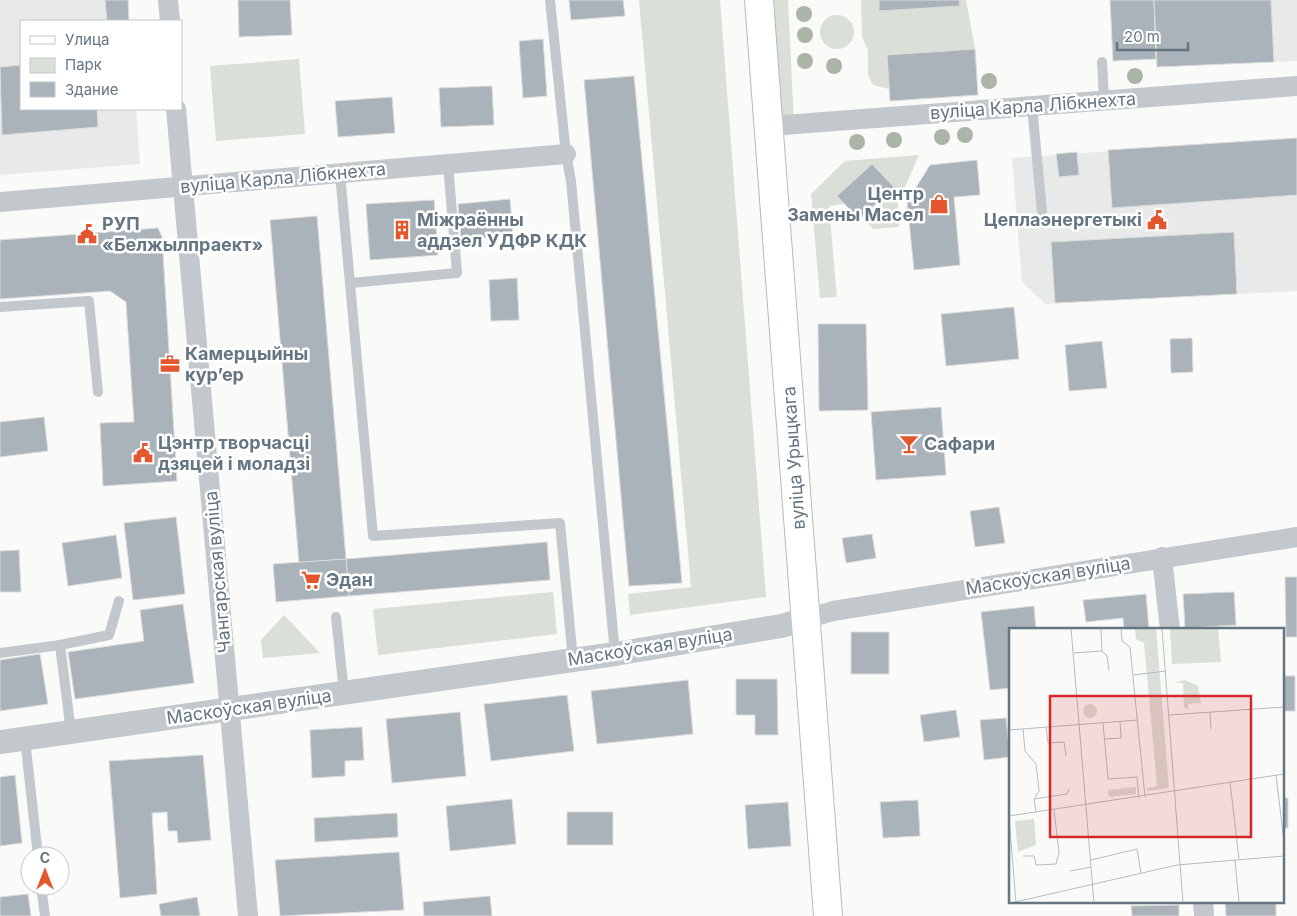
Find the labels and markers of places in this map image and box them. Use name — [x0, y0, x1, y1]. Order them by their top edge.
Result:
place label: Центр Замены Масел — [787, 183, 924, 225]
shop icon: Центр Замены Масел — [928, 193, 950, 215]
place label: Міжраённы аддзел УДФР КДК — [417, 209, 587, 251]
place label: Цеплаэнергетыкі — [984, 209, 1142, 230]
public building icon: Цеплаэнергетыкі — [1146, 209, 1168, 231]
place label: РУП «Белжылпраект» — [102, 213, 263, 255]
building icon: Міжраённы аддзел УДФР КДК — [391, 219, 413, 241]
public building icon: РУП «Белжылпраект» — [76, 223, 98, 245]
place label: Камерцыйны курʼер — [185, 343, 308, 385]
office icon: Камерцыйны курʼер — [159, 353, 181, 375]
place label: Цэнтр творчасці дзяцей і моладзі — [158, 432, 310, 474]
bar icon: Сафари — [898, 433, 920, 455]
place label: Сафари — [924, 433, 995, 454]
public building icon: Цэнтр творчасці дзяцей і моладзі — [132, 442, 154, 464]
supermarket icon: Эдан — [300, 569, 322, 591]
place label: Эдан — [326, 569, 373, 590]

